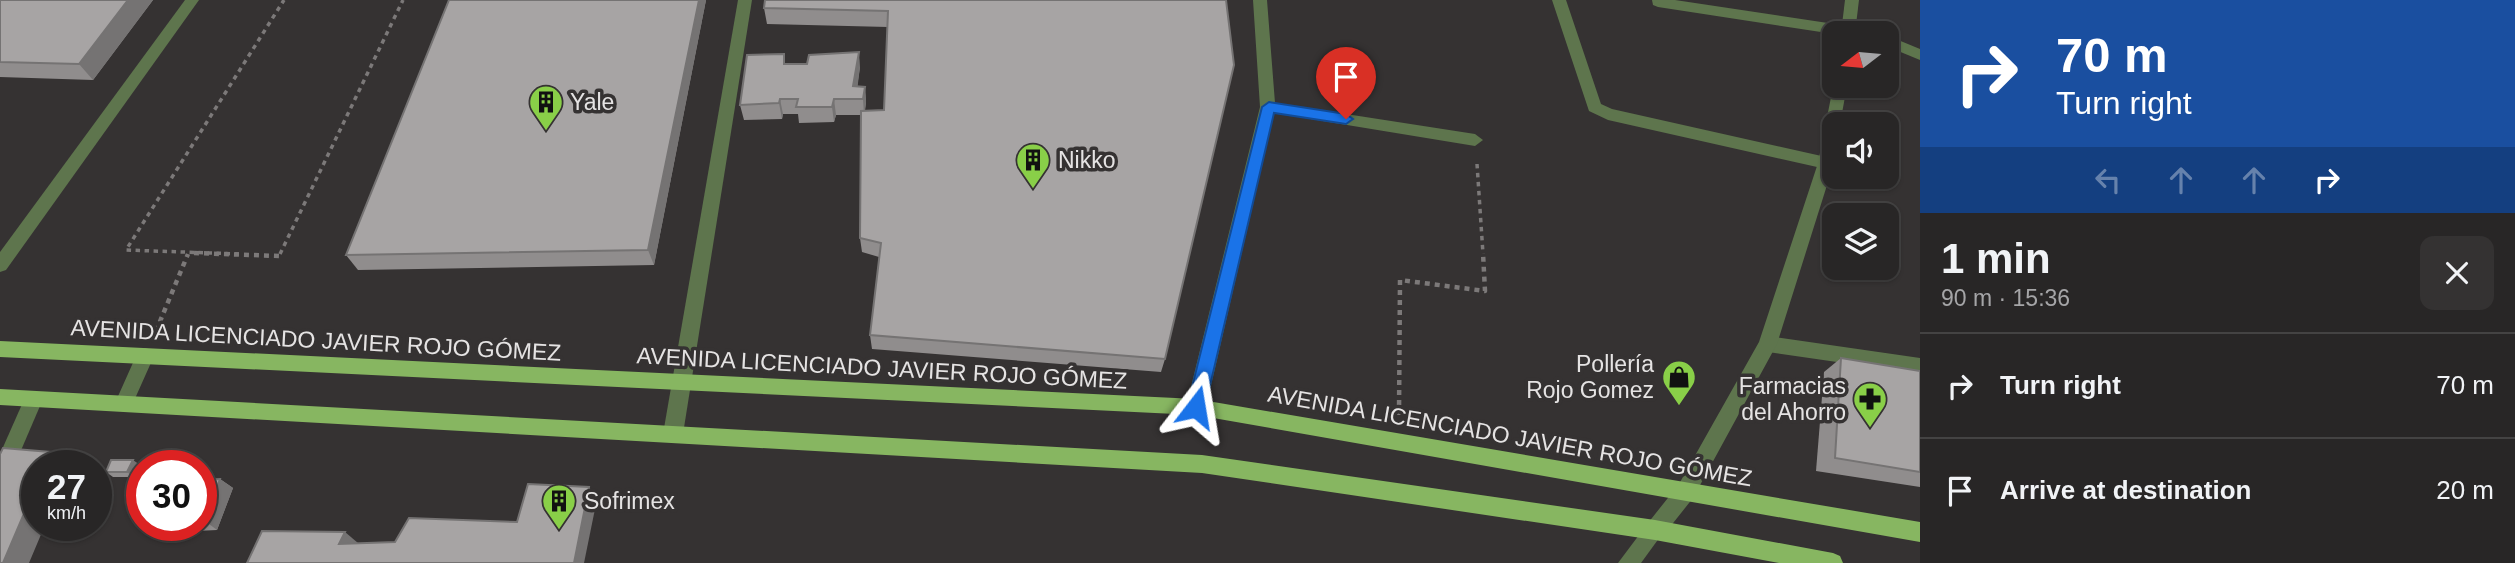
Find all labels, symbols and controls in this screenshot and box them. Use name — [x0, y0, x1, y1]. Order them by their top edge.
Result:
north arrow — [1822, 21, 1899, 98]
map controls — [1822, 21, 1899, 280]
icon: right — [1941, 28, 2032, 119]
text: 70 m — [2056, 28, 2168, 82]
pin — [1316, 47, 1376, 119]
icon: arrive — [1327, 58, 1365, 96]
building icon: Yale — [527, 83, 565, 132]
text: Turn right — [2056, 85, 2192, 121]
place label: Yale — [570, 89, 614, 115]
button: sound — [1822, 112, 1899, 189]
building icon: Nikko — [1014, 141, 1052, 190]
place label: Nikko — [1058, 147, 1116, 173]
icon: left — [2089, 161, 2127, 199]
icon: ahead — [2162, 161, 2200, 199]
icon: ahead — [2235, 161, 2273, 199]
icon: right — [2308, 161, 2346, 199]
button: layers — [1822, 203, 1899, 280]
text: 1 min — [1941, 235, 2051, 282]
button: close — [2420, 236, 2494, 310]
text: 90 m · 15:36 — [1941, 285, 2070, 311]
street label: AVENIDA LICENCIADO JAVIER ROJO GÓMEZ — [70, 314, 562, 366]
street label: AVENIDA LICENCIADO JAVIER ROJO GÓMEZ — [636, 342, 1128, 394]
place label: Pollería Rojo Gomez — [1526, 351, 1654, 403]
shop icon: Pollería Rojo Gomez — [1660, 358, 1698, 407]
icon: right — [1941, 367, 1979, 405]
position arrow — [1159, 370, 1233, 444]
text: Turn right — [2000, 370, 2121, 400]
text: 70 m — [2436, 370, 2494, 400]
place label: Farmacias del Ahorro — [1739, 373, 1846, 425]
pharmacy icon: Farmacias del Ahorro — [1851, 380, 1889, 429]
street label: AVENIDA LICENCIADO JAVIER ROJO GÓMEZ — [1266, 381, 1754, 491]
speed limit sign: 30 — [126, 450, 217, 541]
text: 27 — [47, 467, 86, 506]
icon: arrive — [1941, 472, 1979, 510]
text: Arrive at destination — [2000, 475, 2251, 505]
text: 20 m — [2436, 475, 2494, 505]
building icon: Sofrimex — [540, 482, 578, 531]
place label: Sofrimex — [584, 488, 675, 514]
text: km/h — [47, 503, 86, 523]

